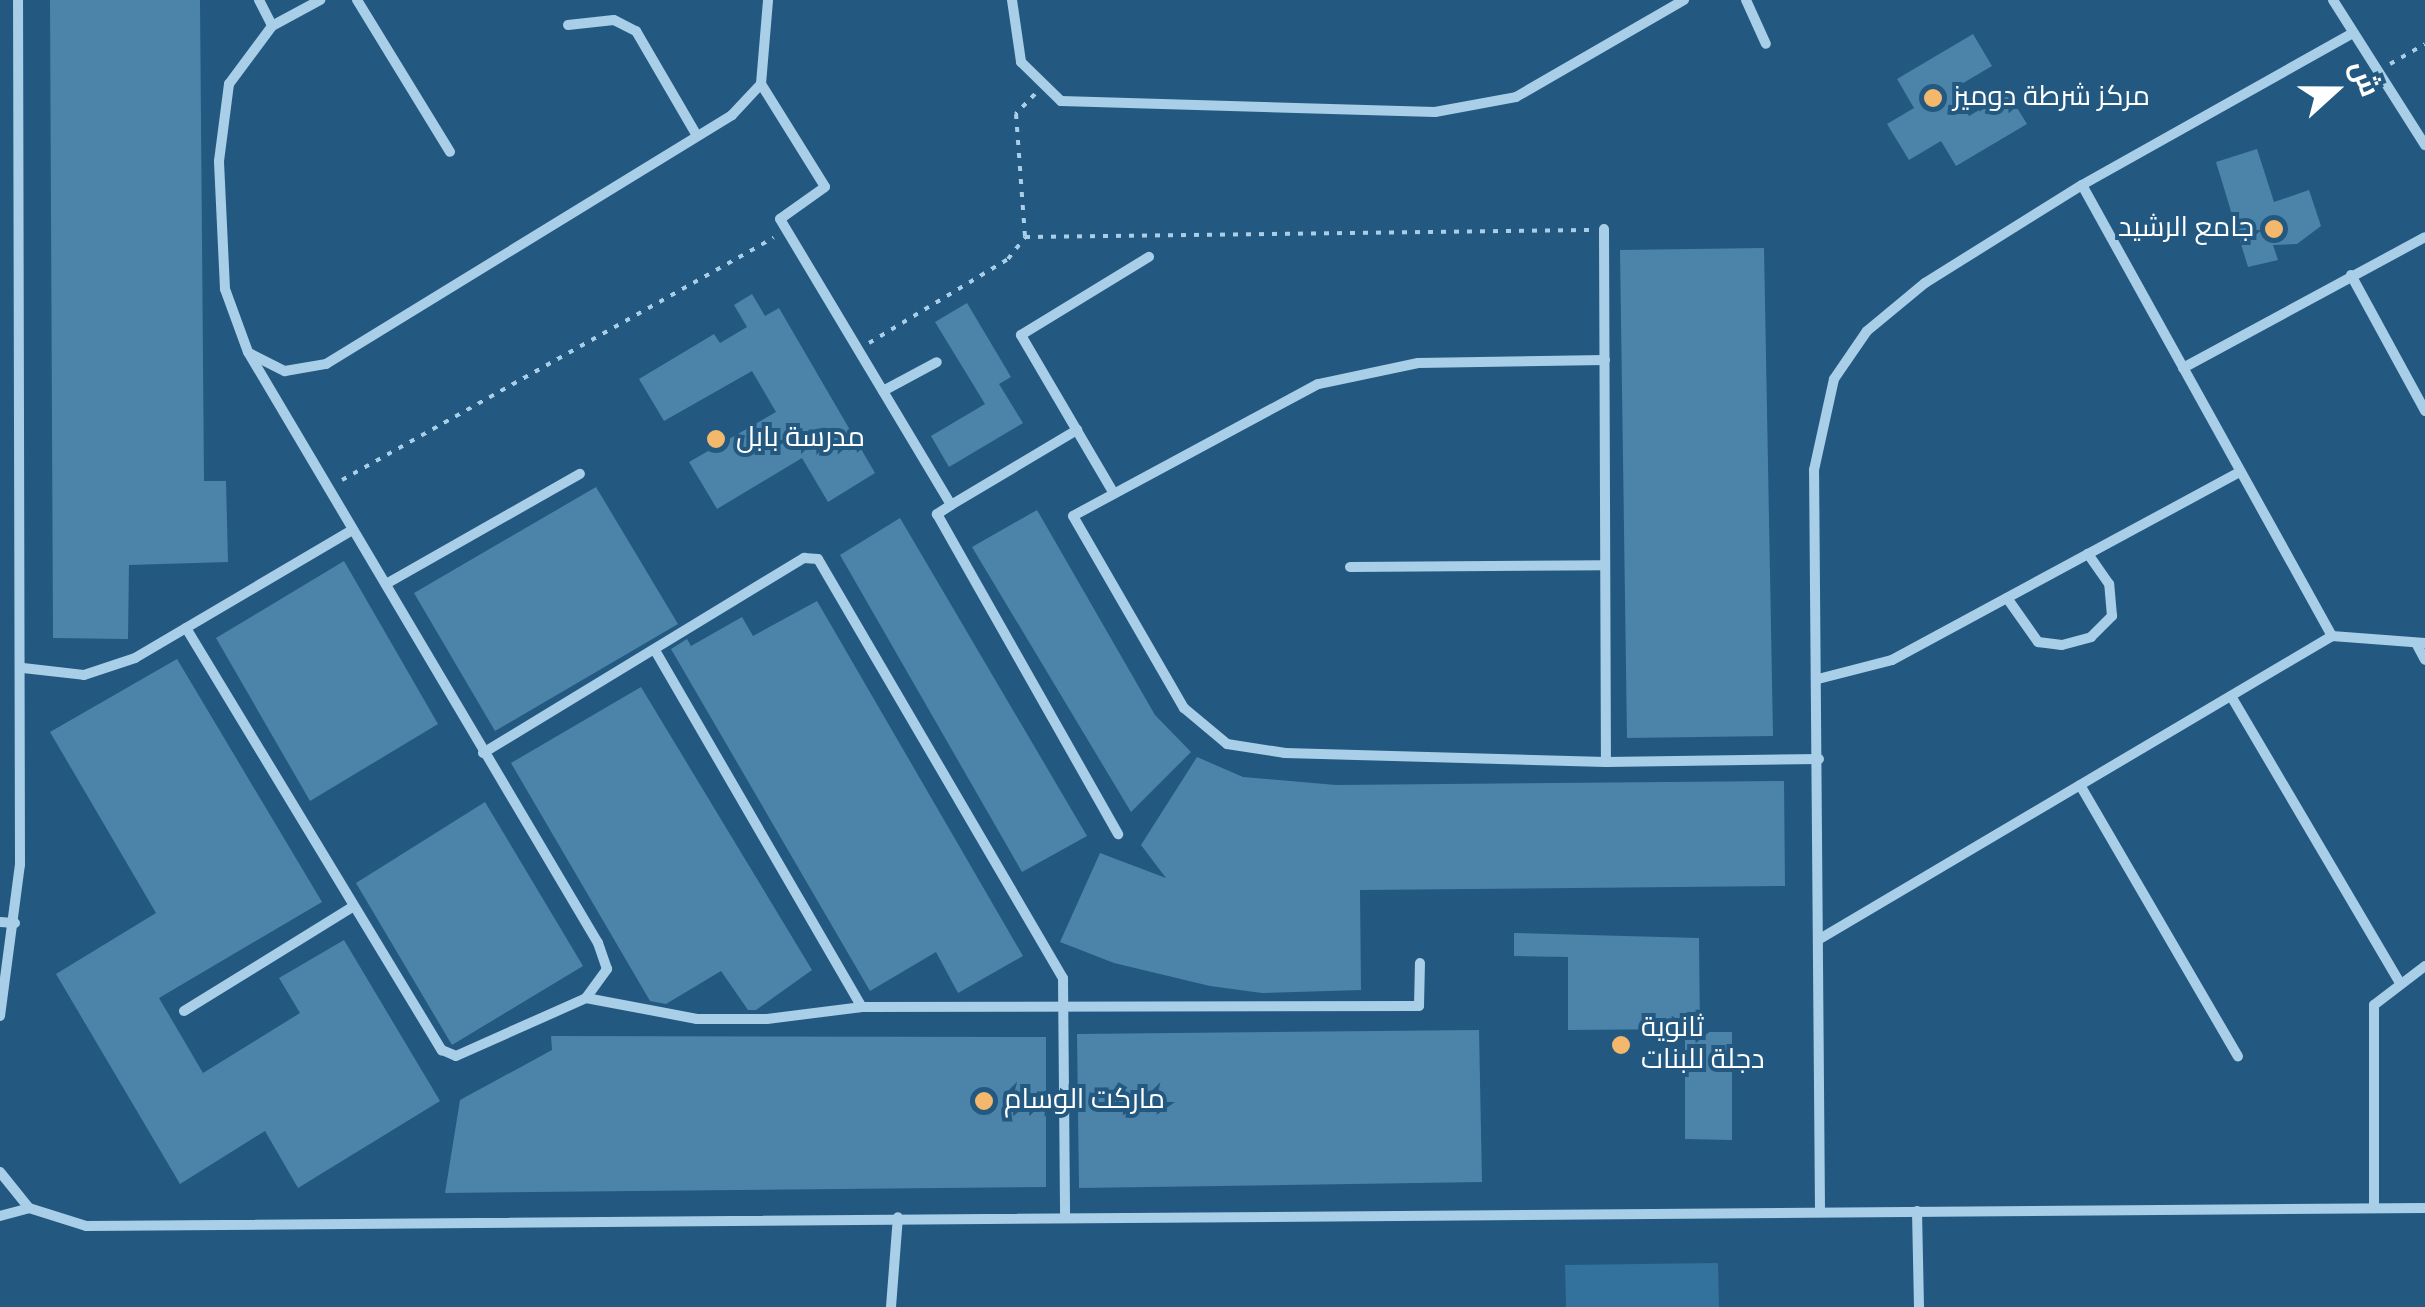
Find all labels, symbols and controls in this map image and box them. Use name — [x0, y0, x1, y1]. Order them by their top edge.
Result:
north arrow — [2285, 40, 2385, 140]
text: ش — [2340, 56, 2386, 102]
place label: مركز شرطة دوميز — [1953, 81, 2150, 115]
marker: مركز شرطة دوميز — [1922, 87, 1944, 109]
place label: جامع الرشيد — [2118, 212, 2254, 246]
marker: جامع الرشيد — [2263, 218, 2285, 240]
place label: مدرسة بابل — [736, 422, 865, 456]
marker: مدرسة بابل — [705, 428, 727, 450]
place label: ثانوية دجلة للبنات — [1641, 1012, 1765, 1078]
marker: ثانوية دجلة للبنات — [1610, 1034, 1632, 1056]
place label: ماركت الوسام — [1004, 1084, 1165, 1118]
marker: ماركت الوسام — [973, 1090, 995, 1112]

